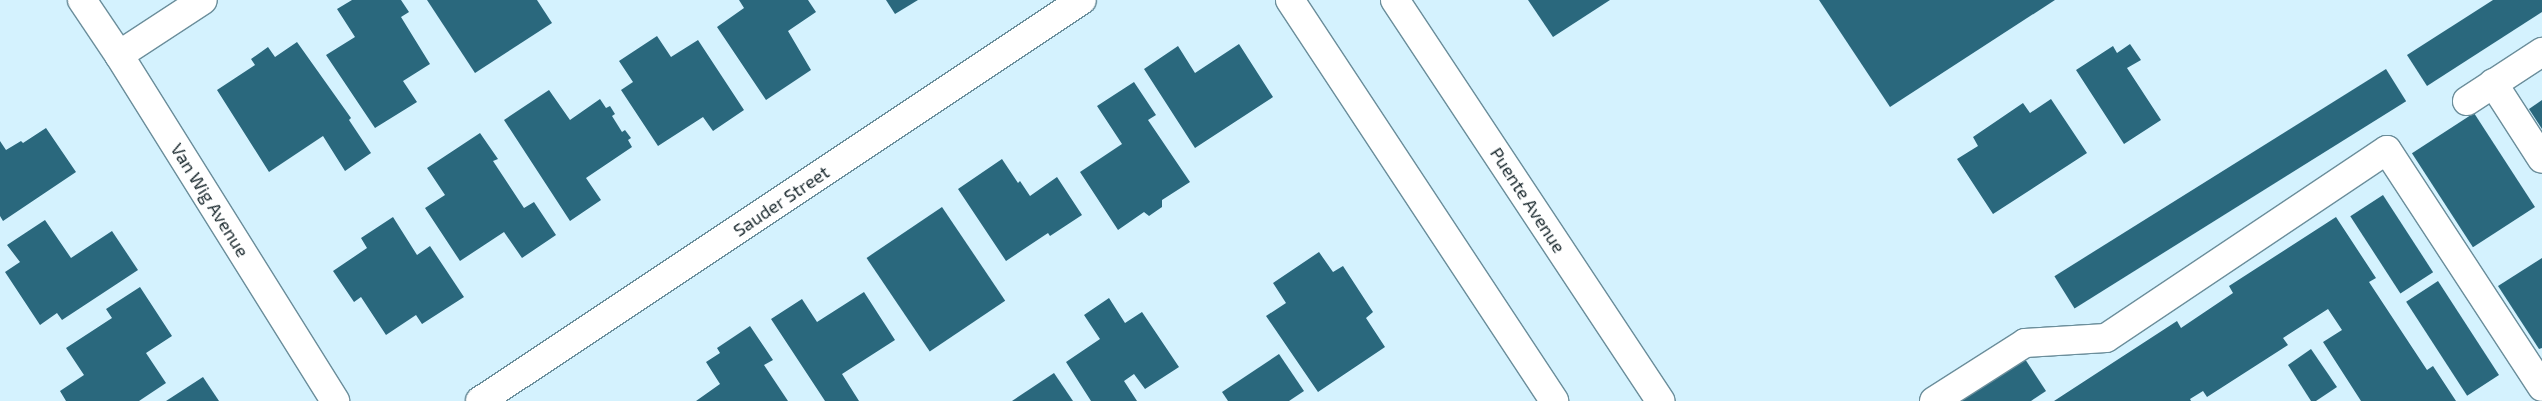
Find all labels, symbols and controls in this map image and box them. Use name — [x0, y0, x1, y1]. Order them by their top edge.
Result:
street label: Van Wig Avenue — [166, 139, 254, 261]
street label: Puente Avenue — [1486, 143, 1570, 257]
street label: Sauder Street — [729, 161, 833, 241]

